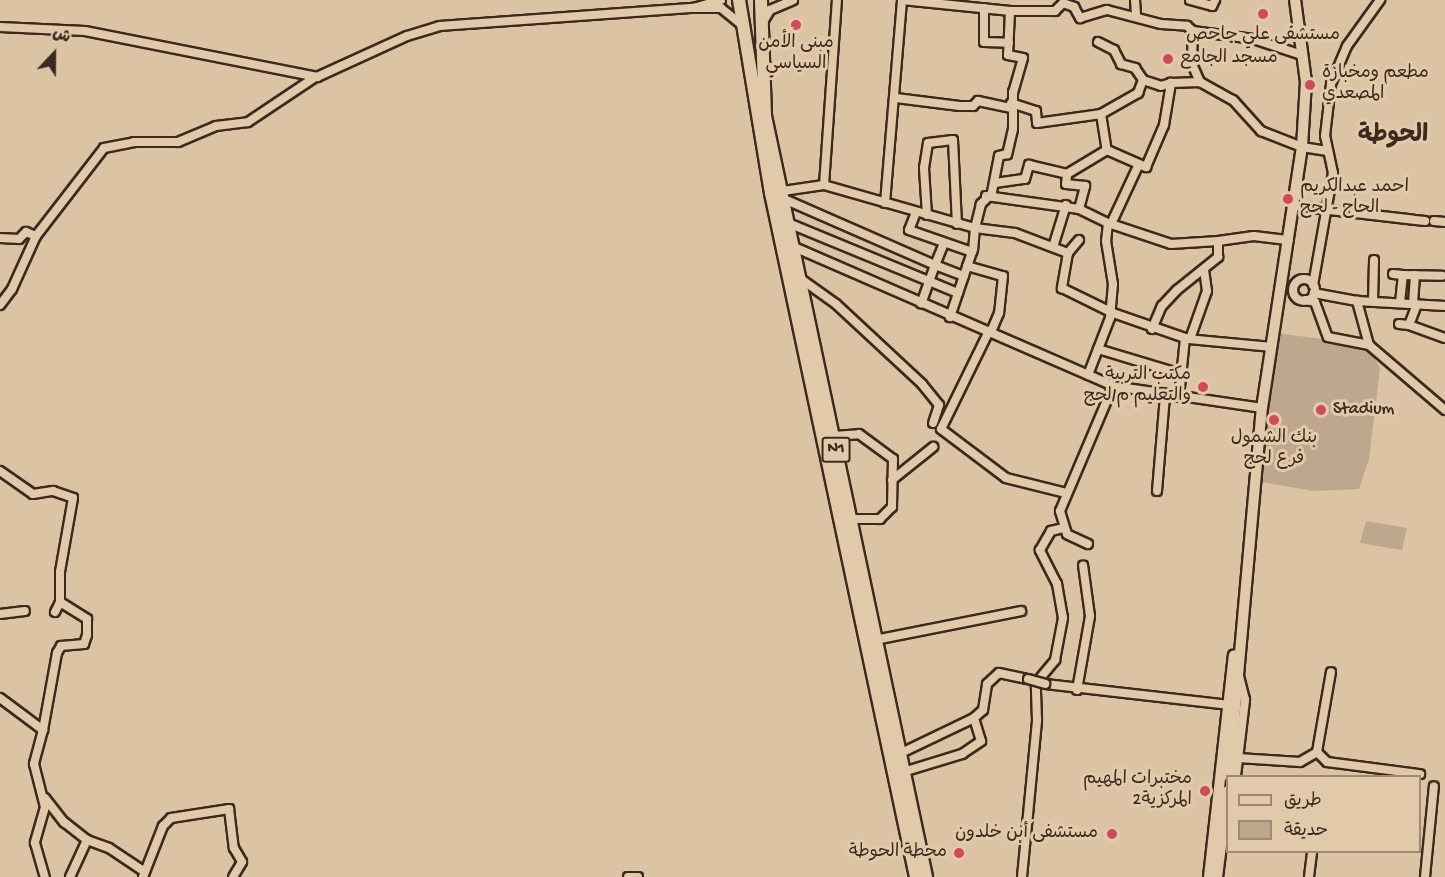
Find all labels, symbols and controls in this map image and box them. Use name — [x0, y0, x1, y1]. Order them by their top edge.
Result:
marker: مستشفى علي جاحص — [1254, 5, 1272, 23]
marker: مبنى الأمن السياسي — [789, 18, 803, 32]
north arrow — [24, 24, 84, 84]
text: ش — [49, 25, 73, 49]
place label: مستشفى علي جاحص — [1186, 25, 1340, 47]
place label: مبنى الأمن السياسي — [758, 34, 834, 76]
place label: مسجد الجامع — [1180, 48, 1278, 70]
marker: مسجد الجامع — [1161, 52, 1175, 66]
place label: مطعم ومخبازة المصعدي — [1322, 64, 1429, 106]
marker: مطعم ومخبازة المصعدي — [1303, 78, 1317, 92]
district label: الحوطة — [1358, 123, 1428, 151]
place label: احمد عبدالكريم الحاج - لحج — [1300, 178, 1409, 220]
marker: احمد عبدالكريم الحاج - لحج — [1281, 192, 1295, 206]
place label: مكتب التربية والتعليم م/لحج — [1084, 366, 1191, 409]
marker: مكتب التربية والتعليم م/لحج — [1196, 380, 1210, 394]
place label: Stadium — [1333, 399, 1394, 421]
marker: Stadium — [1314, 403, 1328, 417]
marker: بنك الشمول فرع لحج — [1267, 413, 1281, 427]
place label: بنك الشمول فرع لحج — [1231, 429, 1317, 472]
road number: N1 — [821, 437, 851, 463]
place label: مختبرات المهيم المركزية2 — [1083, 770, 1192, 812]
legend — [1226, 775, 1421, 853]
marker: مختبرات المهيم المركزية2 — [1196, 782, 1214, 800]
text: طريق — [1284, 791, 1322, 812]
text: حديقة — [1284, 821, 1328, 842]
place label: مستشفى أبن خلدون — [955, 823, 1098, 845]
marker: مستشفى أبن خلدون — [1103, 825, 1121, 843]
place label: محطة الحوطة — [849, 842, 947, 864]
marker: محطة الحوطة — [952, 846, 966, 860]

